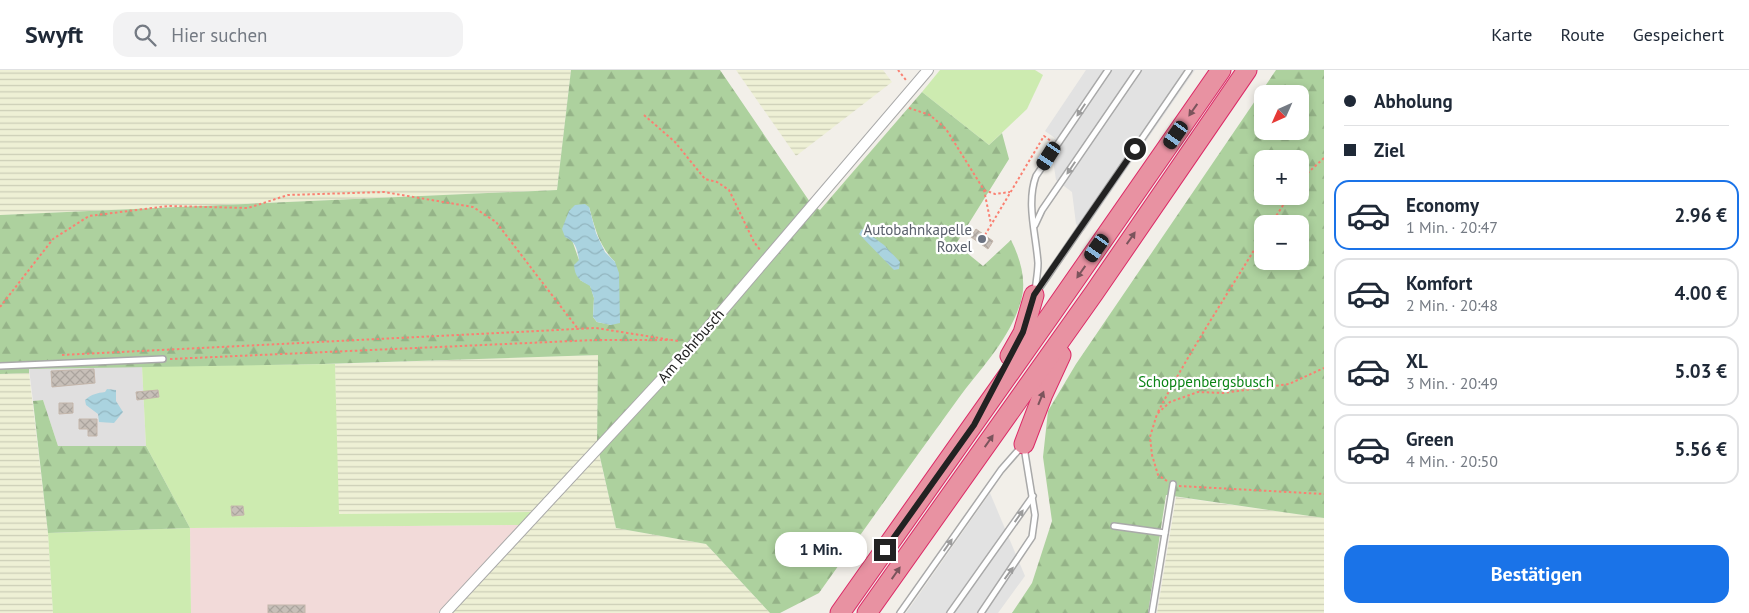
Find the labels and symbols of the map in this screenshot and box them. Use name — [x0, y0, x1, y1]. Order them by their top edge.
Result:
north arrow — [1254, 85, 1309, 140]
one-way arrow — [1076, 103, 1086, 117]
one-way arrow — [1188, 103, 1198, 117]
car — [1161, 118, 1190, 152]
route start — [1124, 138, 1146, 160]
car — [1034, 139, 1063, 173]
one-way arrow — [1066, 161, 1076, 175]
place label: Autobahnkapelle Roxel — [863, 220, 973, 256]
car — [1082, 231, 1111, 265]
one-way arrow — [1126, 231, 1136, 245]
marker: Autobahnkapelle Roxel — [976, 233, 988, 245]
one-way arrow — [1076, 266, 1086, 279]
street label: Am Rohrbusch — [653, 305, 728, 387]
park label: Schoppenbergsbusch — [1138, 372, 1274, 391]
one-way arrow — [1037, 390, 1045, 405]
one-way arrow — [984, 434, 994, 447]
one-way arrow — [1014, 509, 1024, 523]
callout: 1 Min. — [775, 532, 868, 568]
one-way arrow — [943, 538, 953, 551]
route end — [874, 539, 896, 561]
one-way arrow — [1004, 566, 1014, 580]
one-way arrow — [890, 567, 901, 580]

